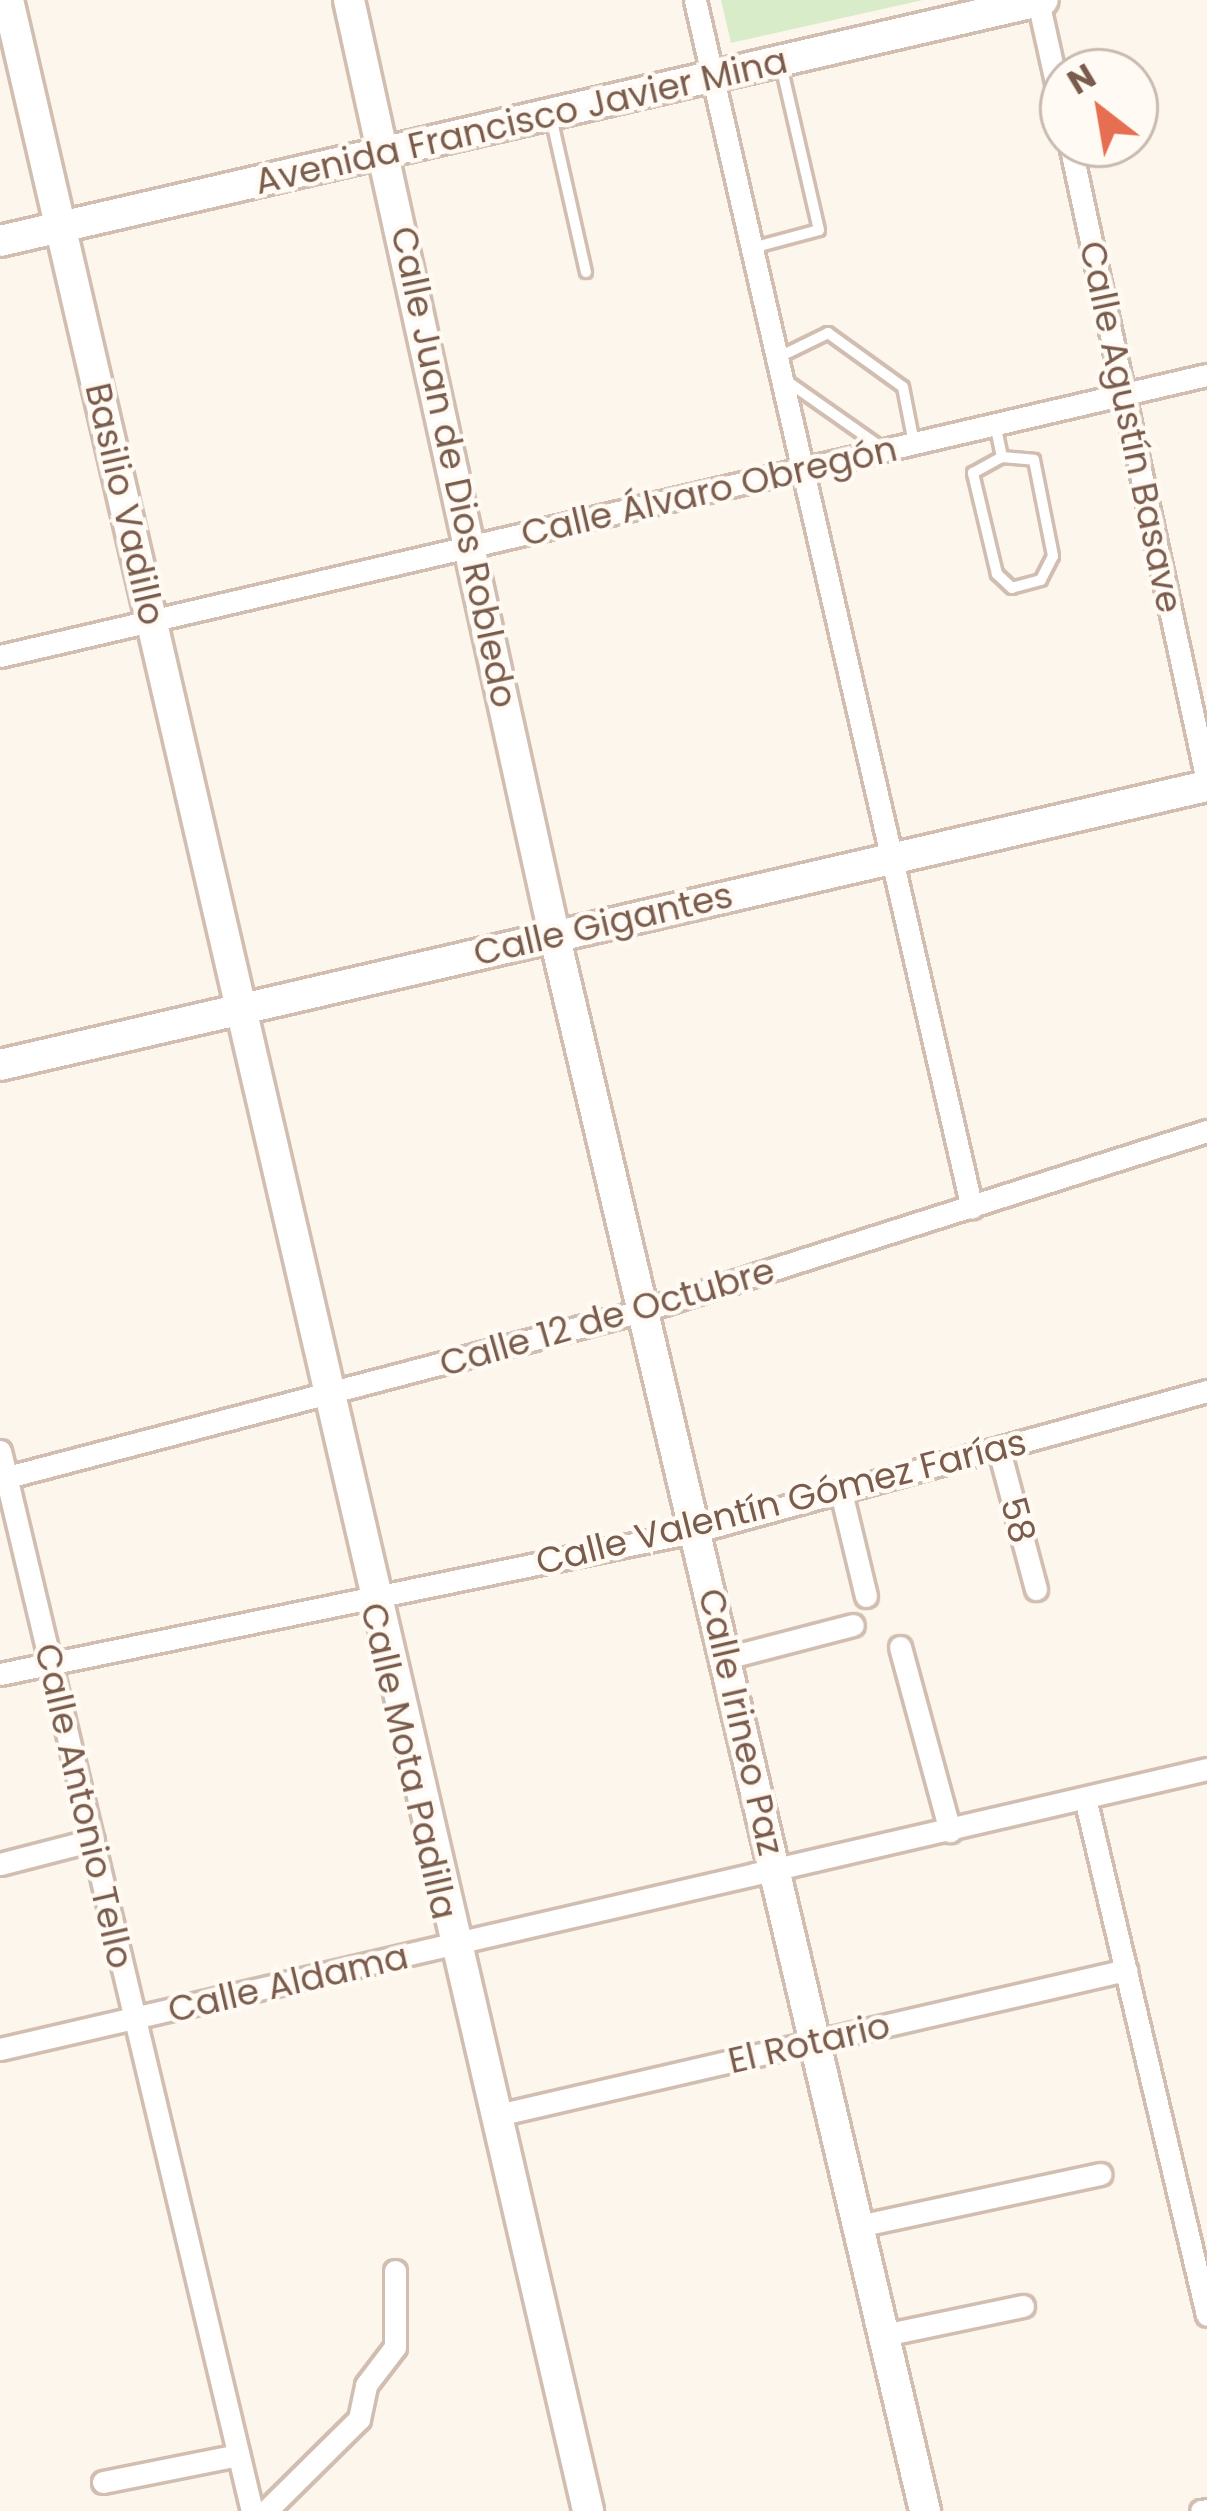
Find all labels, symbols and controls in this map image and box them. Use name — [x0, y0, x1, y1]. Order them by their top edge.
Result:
street label: Avenida Francisco Javier Mina — [251, 39, 791, 203]
north arrow — [1039, 48, 1159, 168]
text: N — [1059, 53, 1104, 106]
street label: Calle Juan de Dios Robledo — [382, 223, 526, 711]
street label: Calle Agustín Basave — [1070, 237, 1192, 617]
street label: Basilio Vadillo — [76, 379, 174, 629]
street label: Calle Álvaro Obregón — [517, 427, 901, 555]
street label: Calle Gigantes — [469, 873, 737, 975]
street label: Calle 12 de Octubre — [435, 1249, 779, 1385]
street label: Calle Valentín Gómez Farías — [531, 1420, 1031, 1584]
street label: 58 — [991, 1493, 1045, 1547]
street label: Calle Irineo Paz — [689, 1584, 793, 1860]
street label: Calle Mota Padilla — [352, 1599, 466, 1923]
street label: Calle Antonio Tello — [26, 1639, 142, 1973]
street label: Calle Aldama — [164, 1934, 412, 2032]
street label: El Rotario — [724, 2003, 894, 2083]

